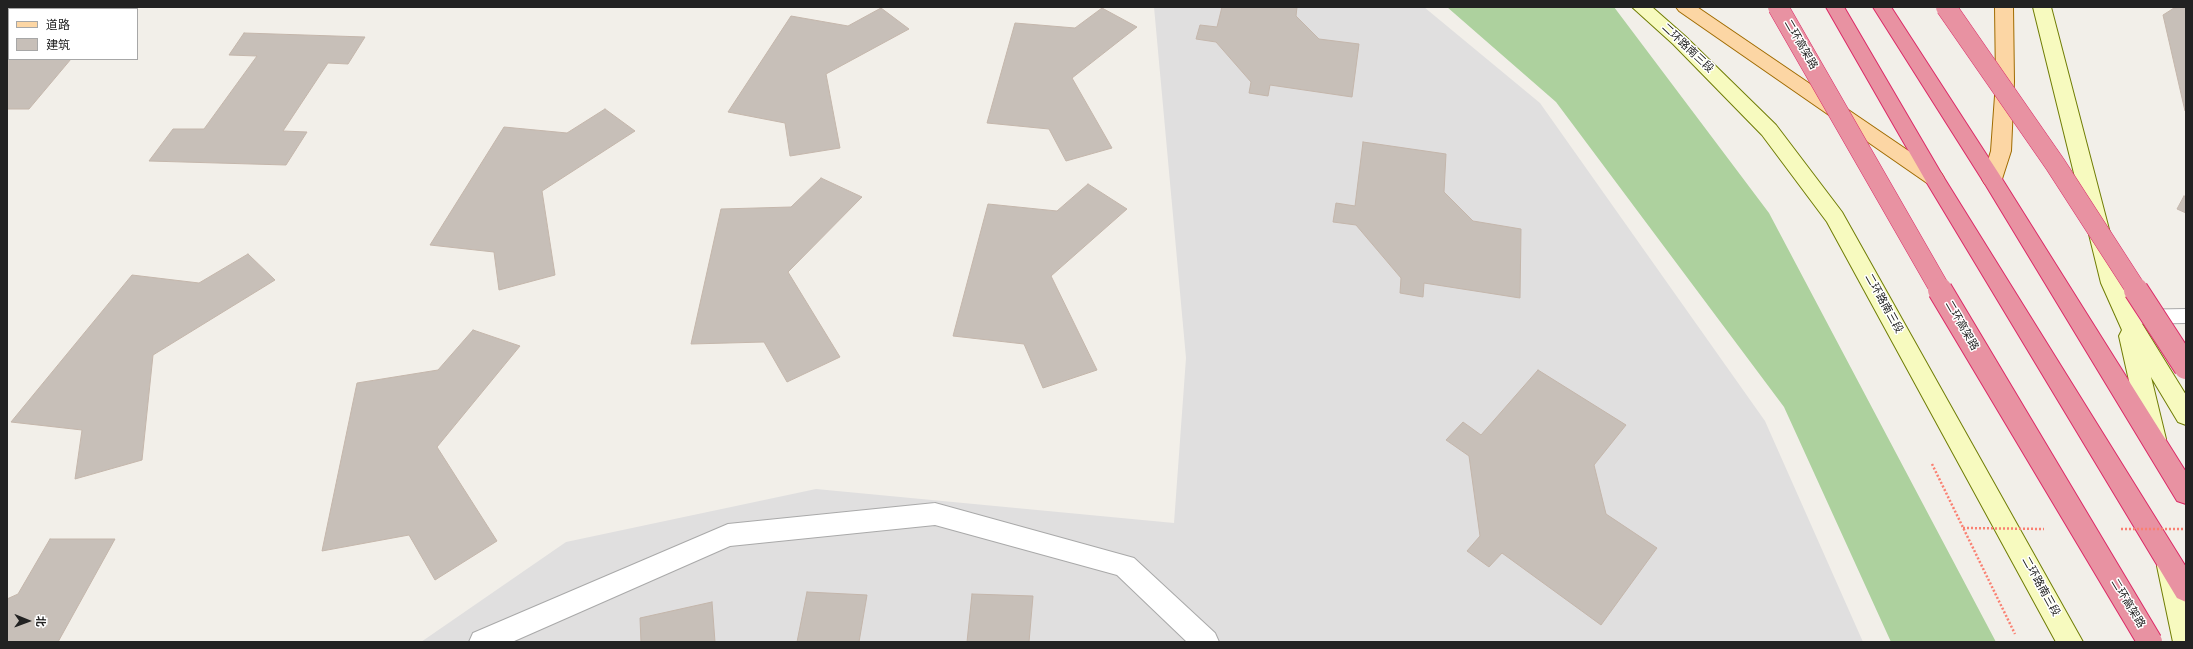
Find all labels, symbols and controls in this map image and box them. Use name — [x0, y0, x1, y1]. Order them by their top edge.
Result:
legend — [8, 8, 138, 60]
text: 道路 — [46, 18, 70, 34]
street label: 二环高架路 — [1781, 18, 1819, 72]
street label: 二环路南三段 — [1658, 22, 1716, 76]
text: 建筑 — [46, 38, 70, 54]
street label: 二环路南三段 — [1861, 272, 1905, 336]
street label: 二环高架路 — [1942, 299, 1980, 353]
street label: 二环路南三段 — [2018, 555, 2062, 619]
street label: 二环高架路 — [2107, 577, 2147, 631]
north arrow — [8, 601, 48, 641]
text: 北 — [33, 616, 47, 627]

